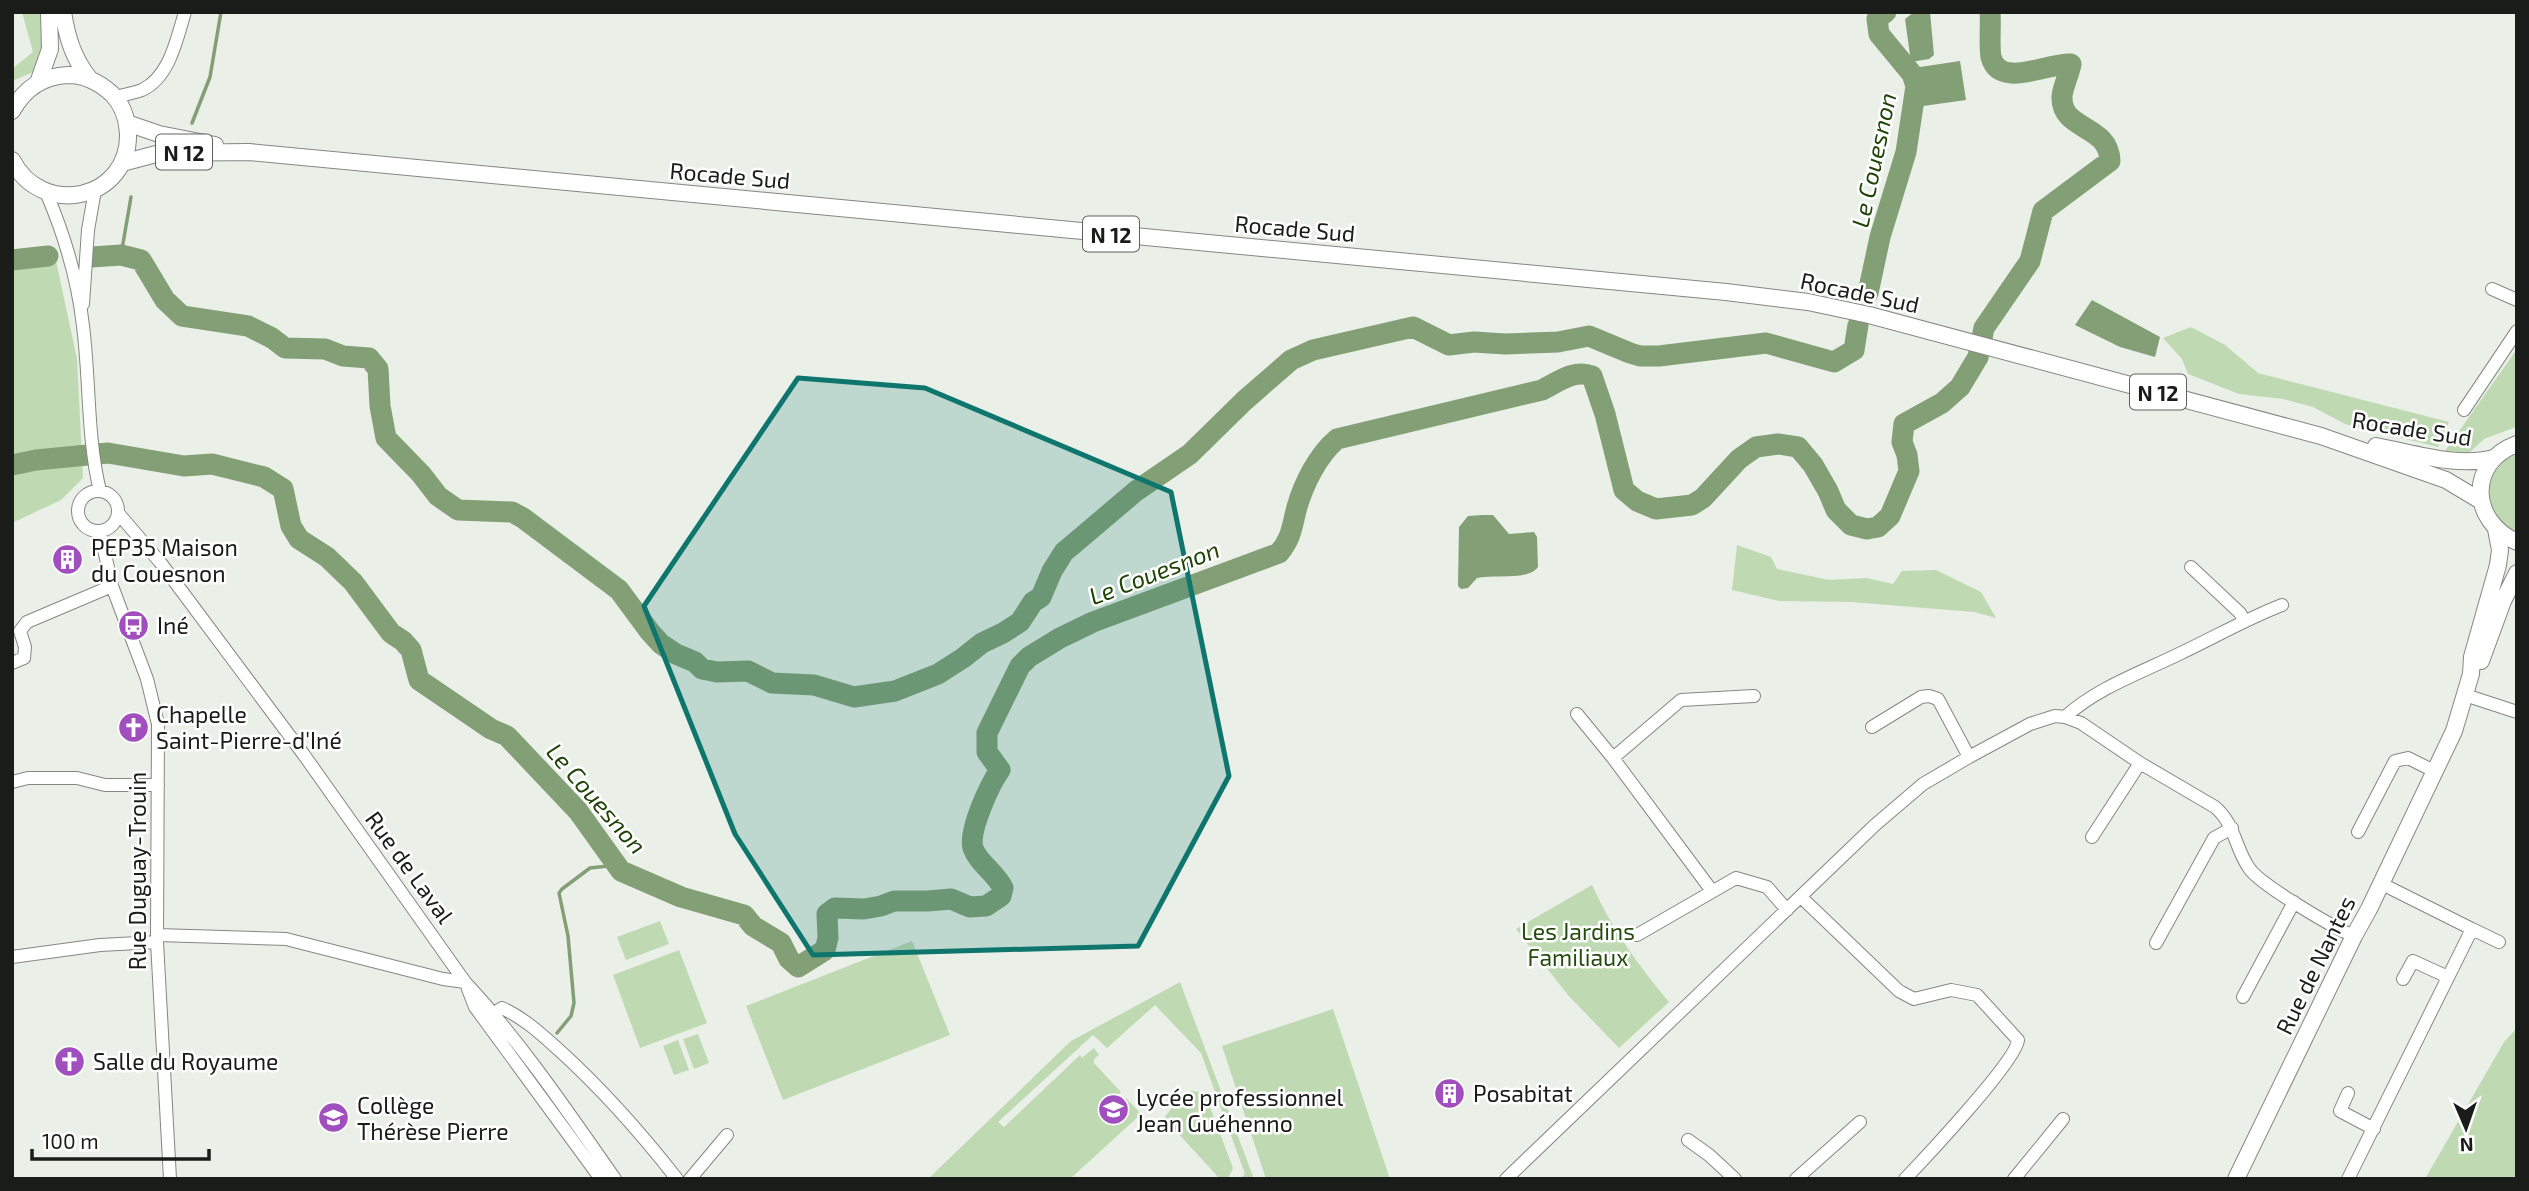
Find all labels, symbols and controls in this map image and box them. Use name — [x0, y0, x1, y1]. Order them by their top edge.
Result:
water label: Le Couesnon — [1845, 90, 1901, 230]
road number: N 12 — [156, 134, 212, 170]
street label: Rocade Sud — [669, 156, 791, 194]
street label: Rocade Sud — [1234, 209, 1356, 247]
road number: N 12 — [1083, 216, 1139, 252]
street label: Rocade Sud — [1798, 266, 1922, 318]
road number: N 12 — [2130, 374, 2186, 410]
street label: Rocade Sud — [2350, 405, 2474, 451]
place label: PEP35 Maison du Couesnon — [91, 533, 238, 587]
water label: Le Couesnon — [1085, 534, 1223, 610]
building icon: PEP35 Maison du Couesnon — [51, 543, 85, 577]
bus stop icon: Iné — [117, 608, 151, 642]
place label: Iné — [157, 611, 189, 639]
place label: Chapelle Saint-Pierre-d'Iné — [156, 700, 342, 754]
church icon: Chapelle Saint-Pierre-d'Iné — [116, 710, 150, 744]
water label: Le Couesnon — [541, 737, 653, 859]
street label: Rue Duguay-Trouin — [123, 772, 151, 970]
street label: Rue de Laval — [360, 806, 460, 929]
street label: Rue de Nantes — [2269, 891, 2361, 1039]
park label: Les Jardins Familiaux — [1521, 917, 1635, 971]
church icon: Salle du Royaume — [53, 1044, 87, 1078]
place label: Salle du Royaume — [93, 1047, 278, 1075]
building icon: Posabitat — [1433, 1076, 1467, 1110]
place label: Posabitat — [1473, 1079, 1573, 1107]
place label: Lycée professionnel Jean Guéhenno — [1136, 1083, 1344, 1137]
place label: Collège Thérèse Pierre — [357, 1091, 509, 1145]
school or university icon: Lycée professionnel Jean Guéhenno — [1096, 1093, 1130, 1127]
north arrow — [2431, 1093, 2501, 1163]
school or university icon: Collège Thérèse Pierre — [317, 1101, 351, 1135]
scale bar — [32, 1118, 208, 1162]
text: 100 m — [42, 1128, 99, 1153]
text: N — [2459, 1134, 2474, 1157]

